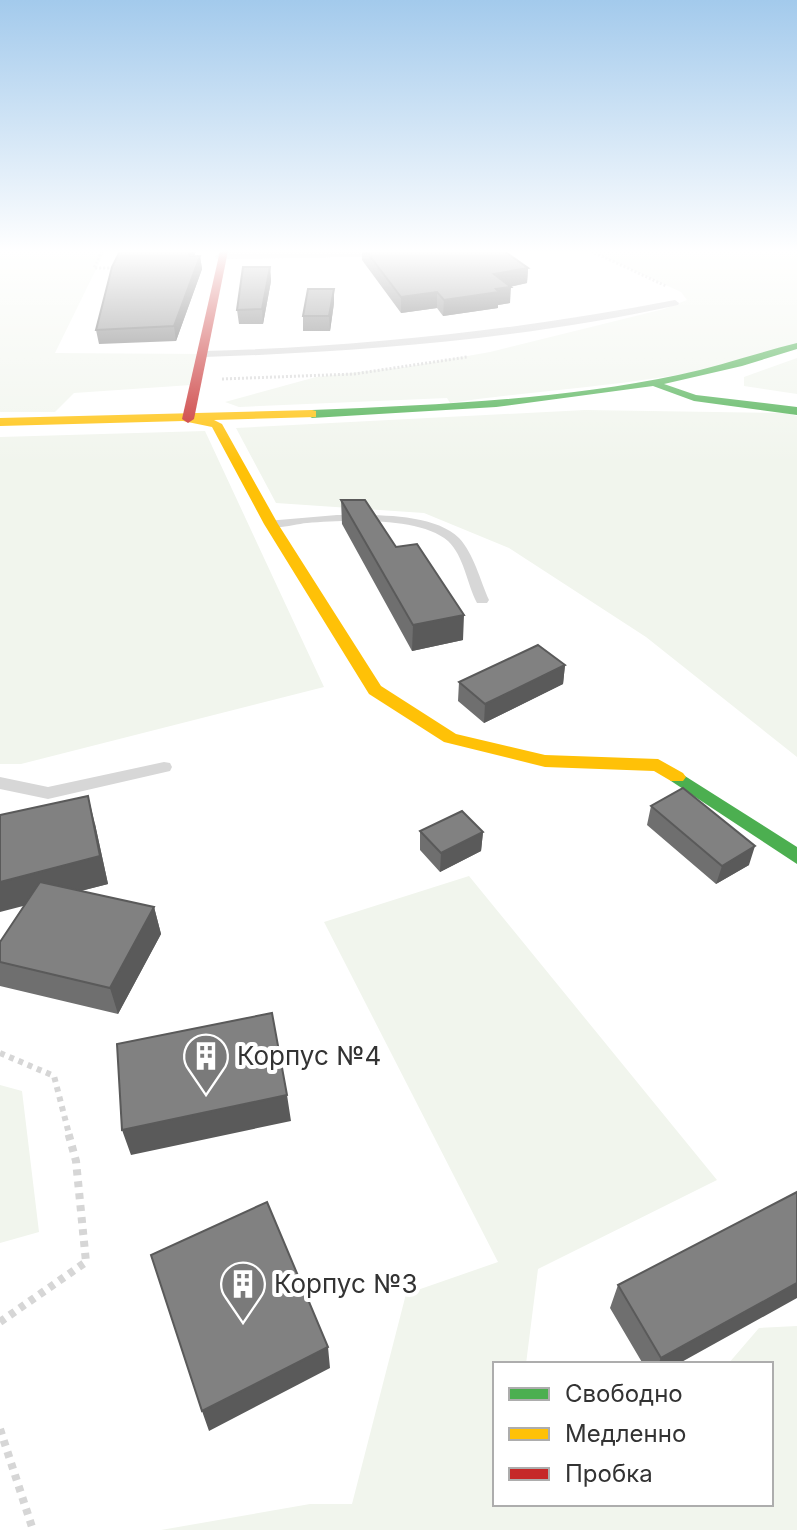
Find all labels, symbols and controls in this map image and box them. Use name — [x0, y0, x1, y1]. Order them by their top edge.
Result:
building icon: Корпус №4 — [182, 1032, 230, 1095]
place label: Корпус №4 — [237, 1040, 381, 1071]
building icon: Корпус №3 — [219, 1260, 267, 1323]
place label: Корпус №3 — [274, 1268, 418, 1299]
legend — [493, 1362, 773, 1506]
text: Свободно — [565, 1379, 683, 1408]
text: Медленно — [565, 1419, 686, 1448]
text: Пробка — [565, 1459, 653, 1488]

